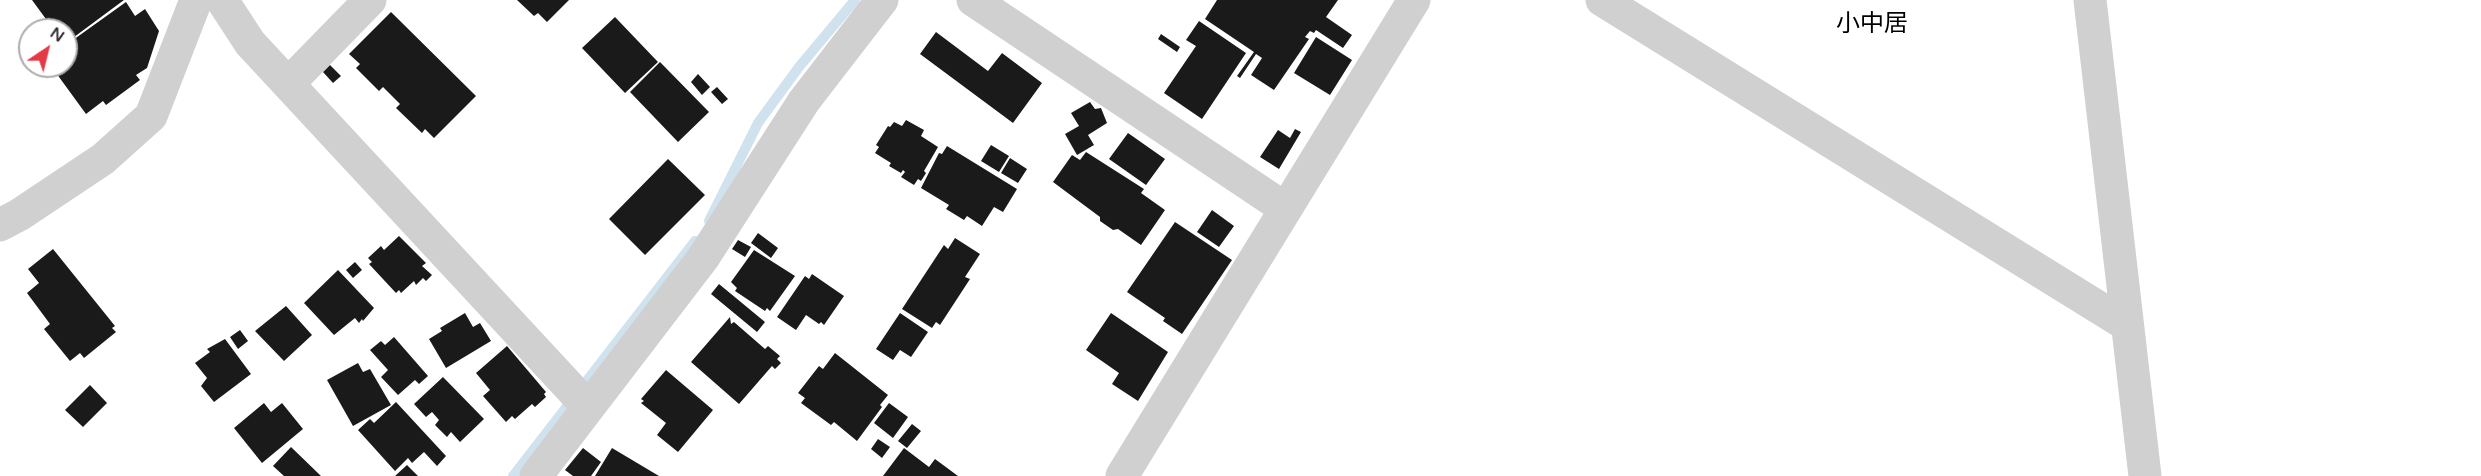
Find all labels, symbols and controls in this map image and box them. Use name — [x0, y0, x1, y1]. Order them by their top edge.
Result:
district label: 小中居 — [1836, 11, 1908, 39]
north arrow — [18, 18, 78, 78]
text: N — [46, 23, 68, 47]

